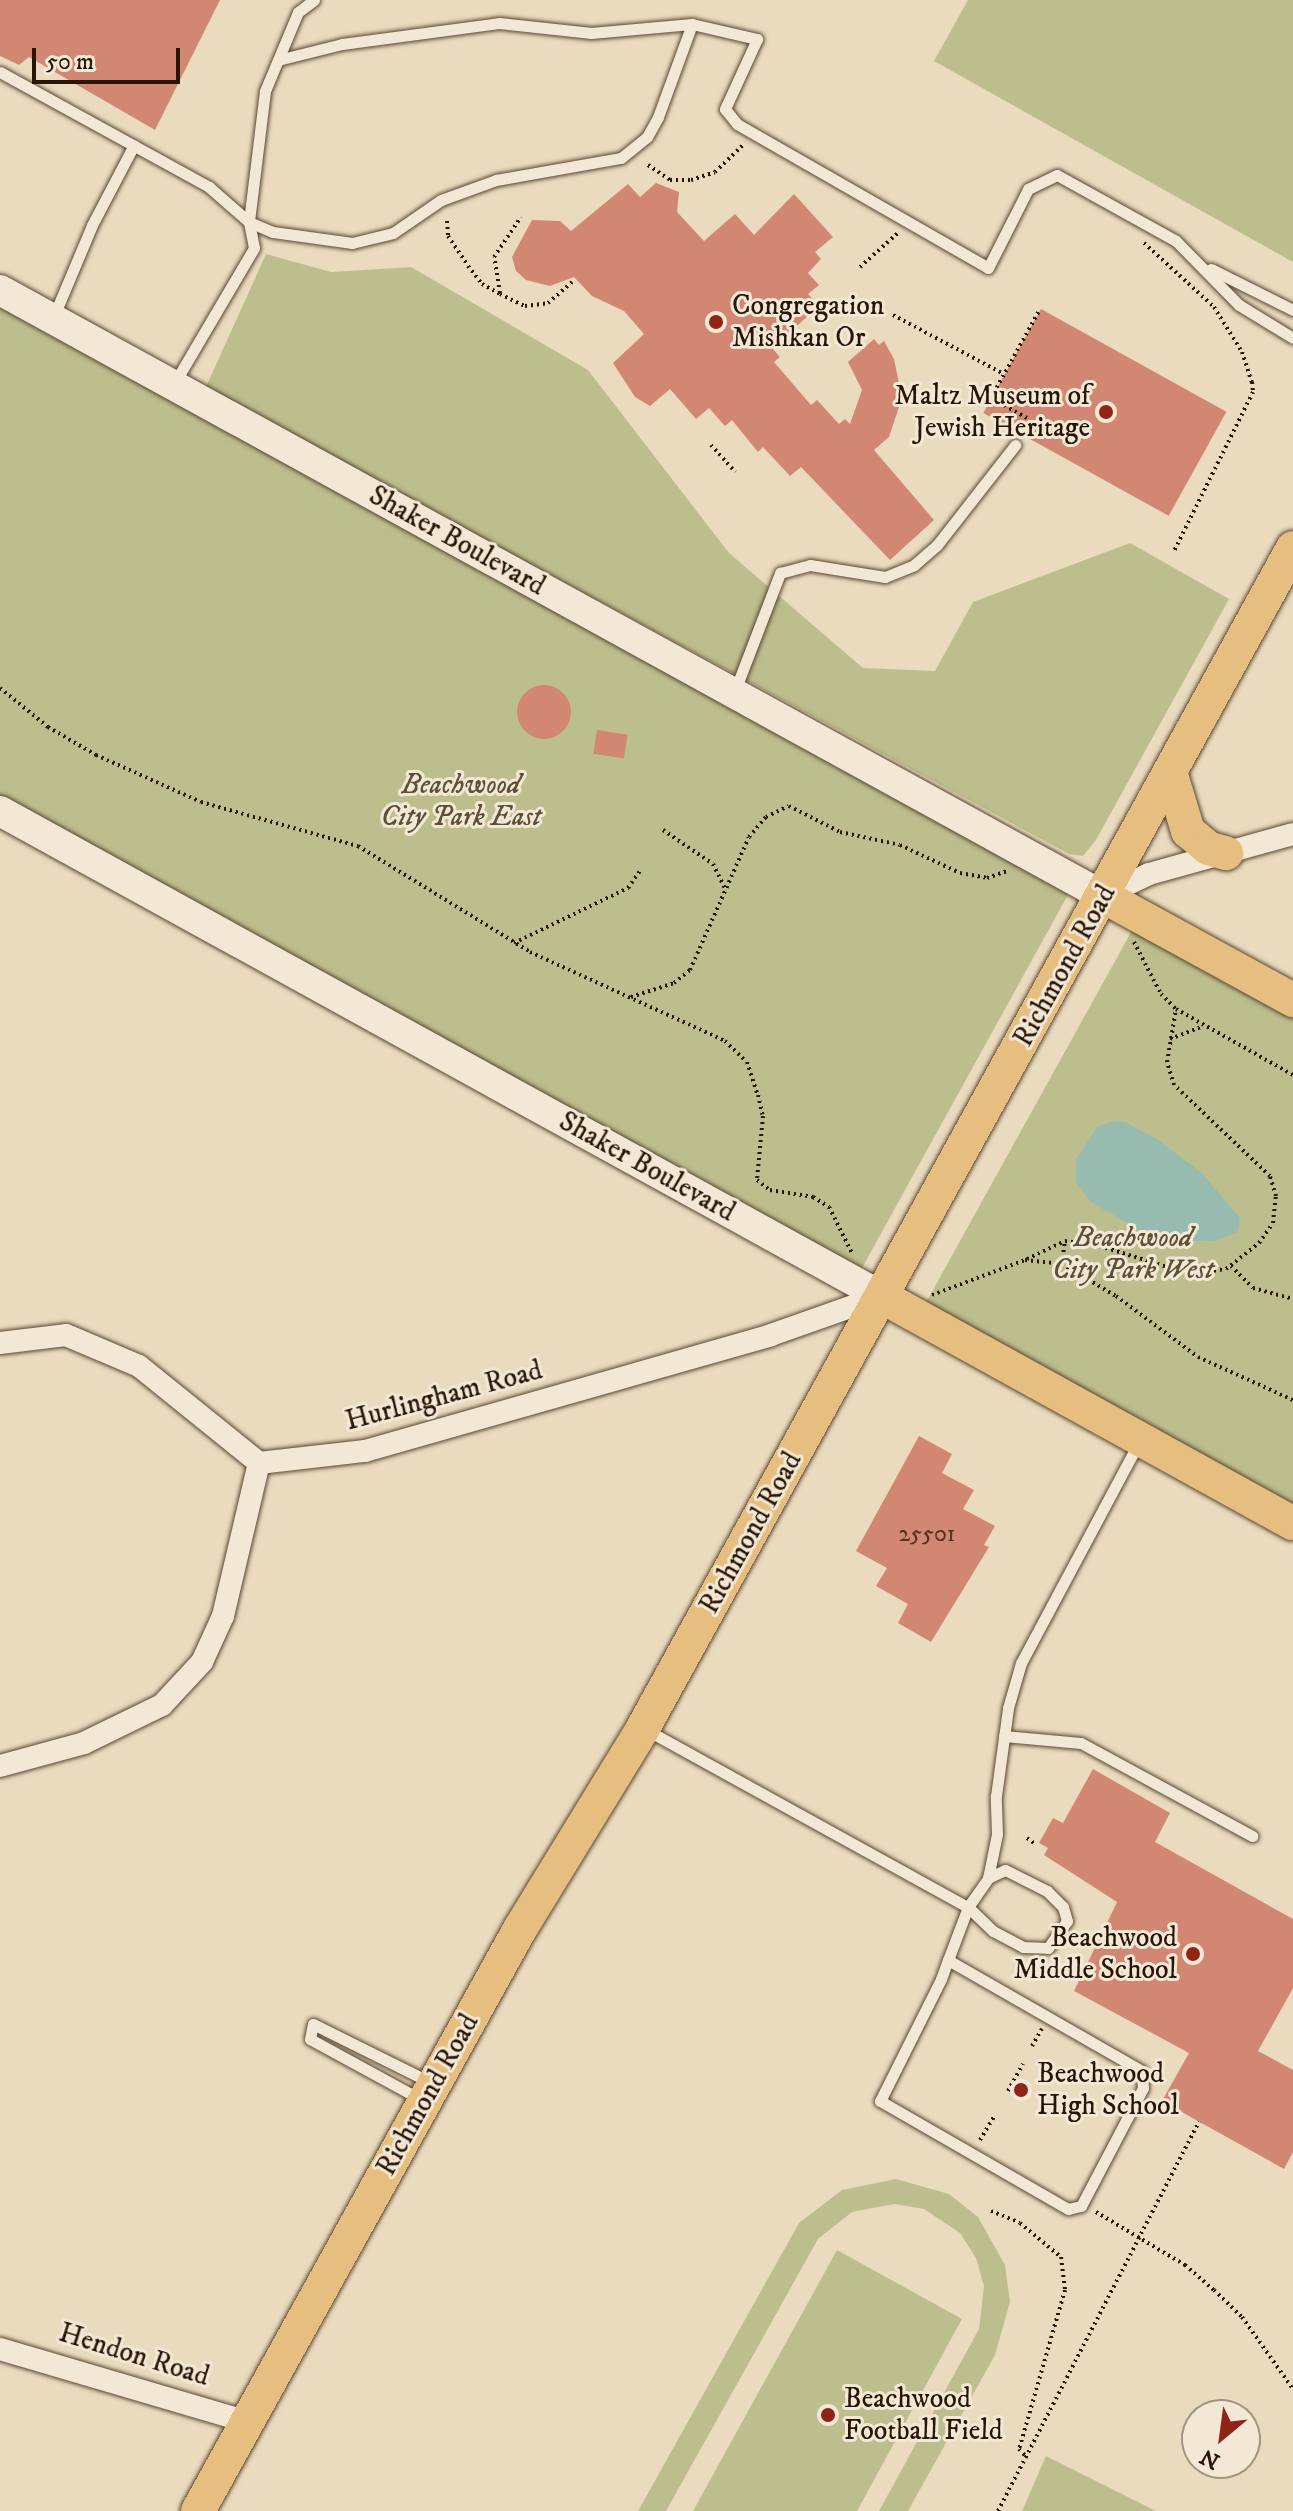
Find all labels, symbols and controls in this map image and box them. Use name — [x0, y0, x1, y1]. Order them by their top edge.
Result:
scale bar — [36, 32, 184, 82]
text: 50 m — [46, 47, 94, 77]
place label: Congregation Mishkan Or — [732, 289, 884, 355]
marker: Congregation Mishkan Or — [707, 313, 725, 331]
place label: Maltz Museum of Jewish Heritage — [894, 379, 1090, 445]
marker: Maltz Museum of Jewish Heritage — [1097, 403, 1115, 421]
street label: Shaker Boulevard — [363, 479, 551, 603]
park label: Beachwood City Park East — [381, 768, 541, 834]
street label: Richmond Road — [1007, 879, 1123, 1053]
street label: Shaker Boulevard — [553, 1105, 741, 1229]
park label: Beachwood City Park West — [1052, 1221, 1214, 1287]
street label: Hurlingham Road — [342, 1354, 546, 1438]
street label: Richmond Road — [693, 1446, 809, 1620]
house number: 25501 — [898, 1521, 956, 1549]
place label: Beachwood Middle School — [1013, 1921, 1177, 1987]
marker: Beachwood Middle School — [1184, 1945, 1202, 1963]
street label: Richmond Road — [370, 2008, 486, 2182]
place label: Beachwood High School — [1037, 2057, 1179, 2123]
marker: Beachwood High School — [1012, 2081, 1030, 2099]
street label: Hendon Road — [55, 2316, 213, 2394]
place label: Beachwood Football Field — [844, 2382, 1003, 2448]
north arrow — [1181, 2399, 1261, 2479]
marker: Beachwood Football Field — [819, 2406, 837, 2424]
text: N — [1196, 2442, 1225, 2475]

